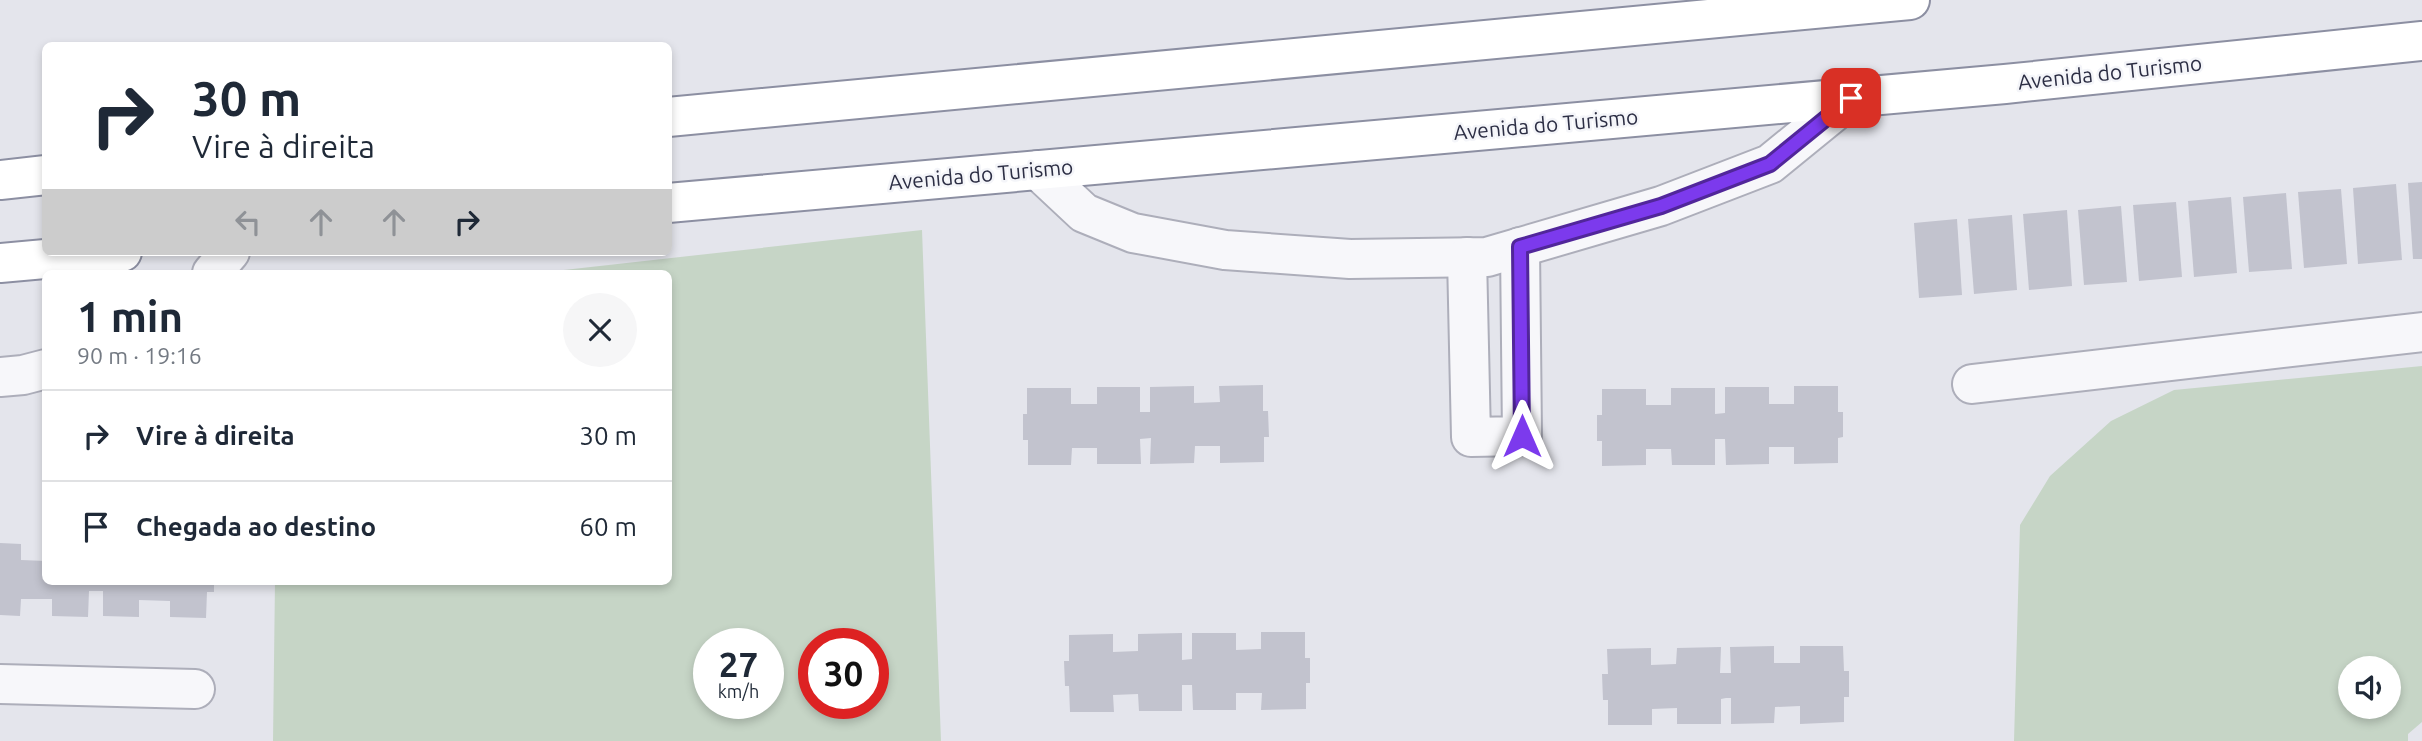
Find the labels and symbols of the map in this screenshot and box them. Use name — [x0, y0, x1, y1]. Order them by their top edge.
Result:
street label: Avenida do Turismo — [2017, 50, 2203, 94]
pin — [1821, 68, 1881, 128]
street label: Avenida do Turismo — [1453, 104, 1639, 144]
street label: Avenida do Turismo — [888, 154, 1074, 194]
position arrow — [1485, 399, 1559, 473]
speed limit sign: 30 — [798, 628, 889, 719]

